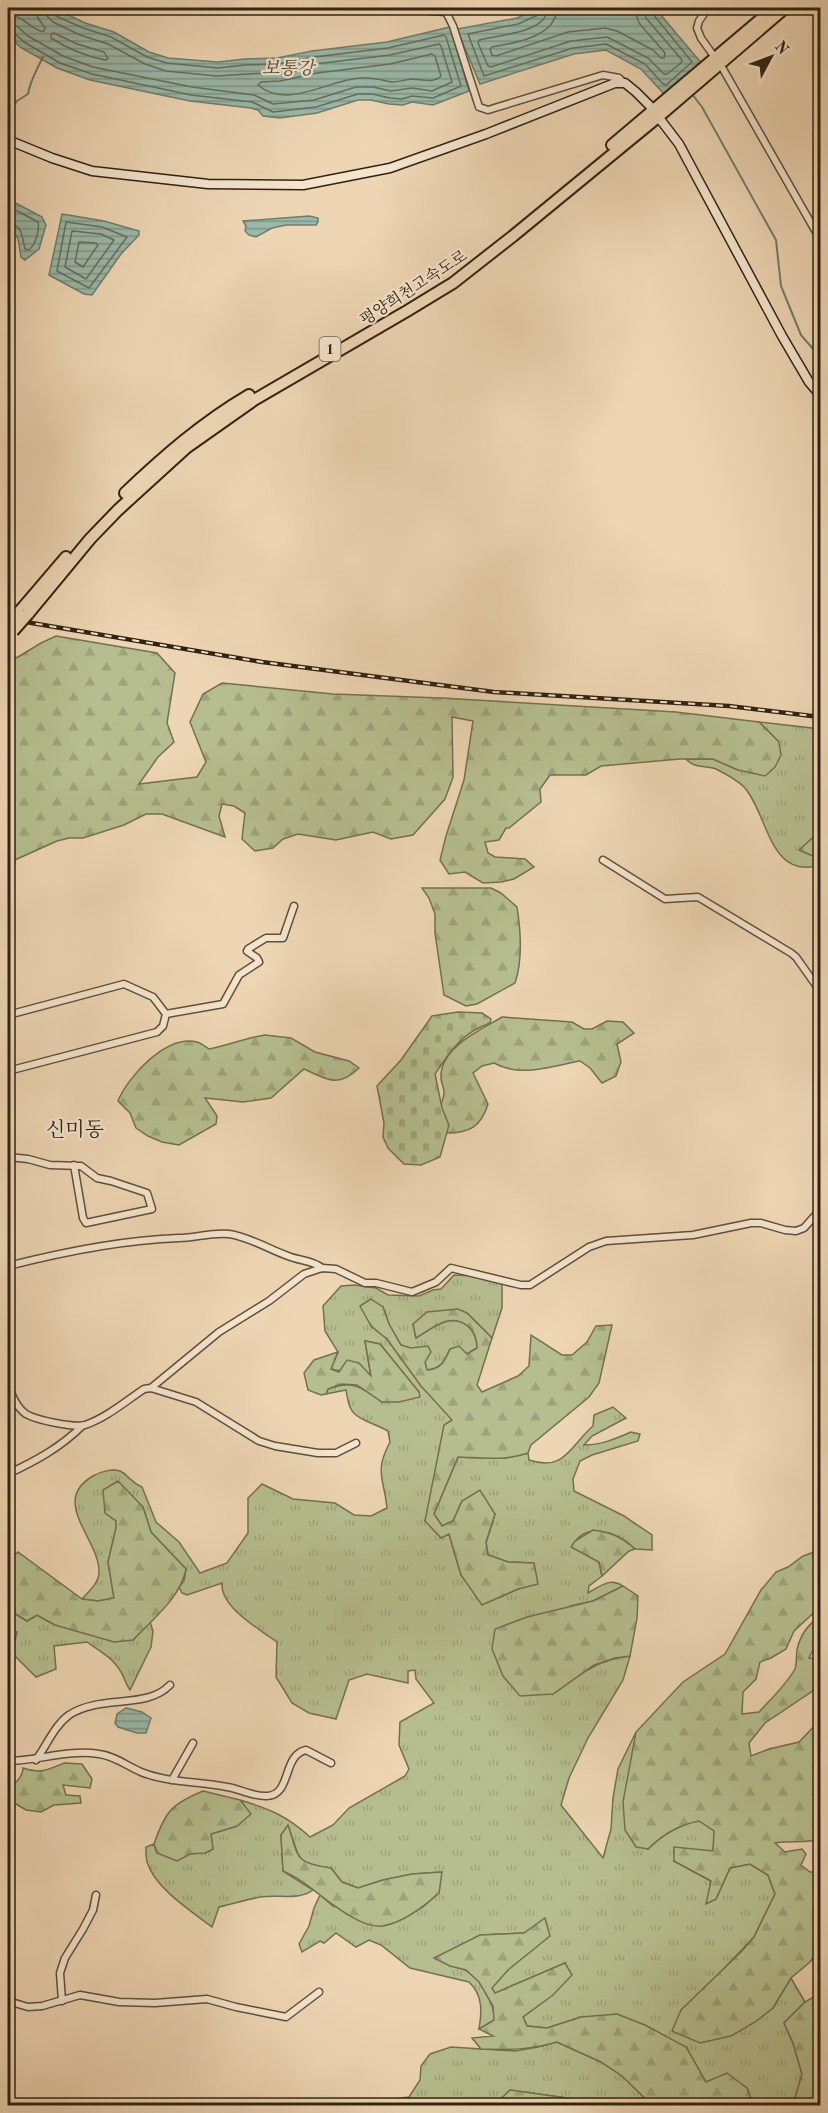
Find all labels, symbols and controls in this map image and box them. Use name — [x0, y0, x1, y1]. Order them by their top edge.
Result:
north arrow — [741, 27, 801, 87]
text: N — [771, 39, 791, 59]
water label: 보통강 — [262, 58, 317, 78]
street label: 평양희천고속도로 — [357, 246, 471, 329]
road number: 1 — [320, 337, 340, 361]
district label: 신미동 — [46, 1119, 104, 1141]

